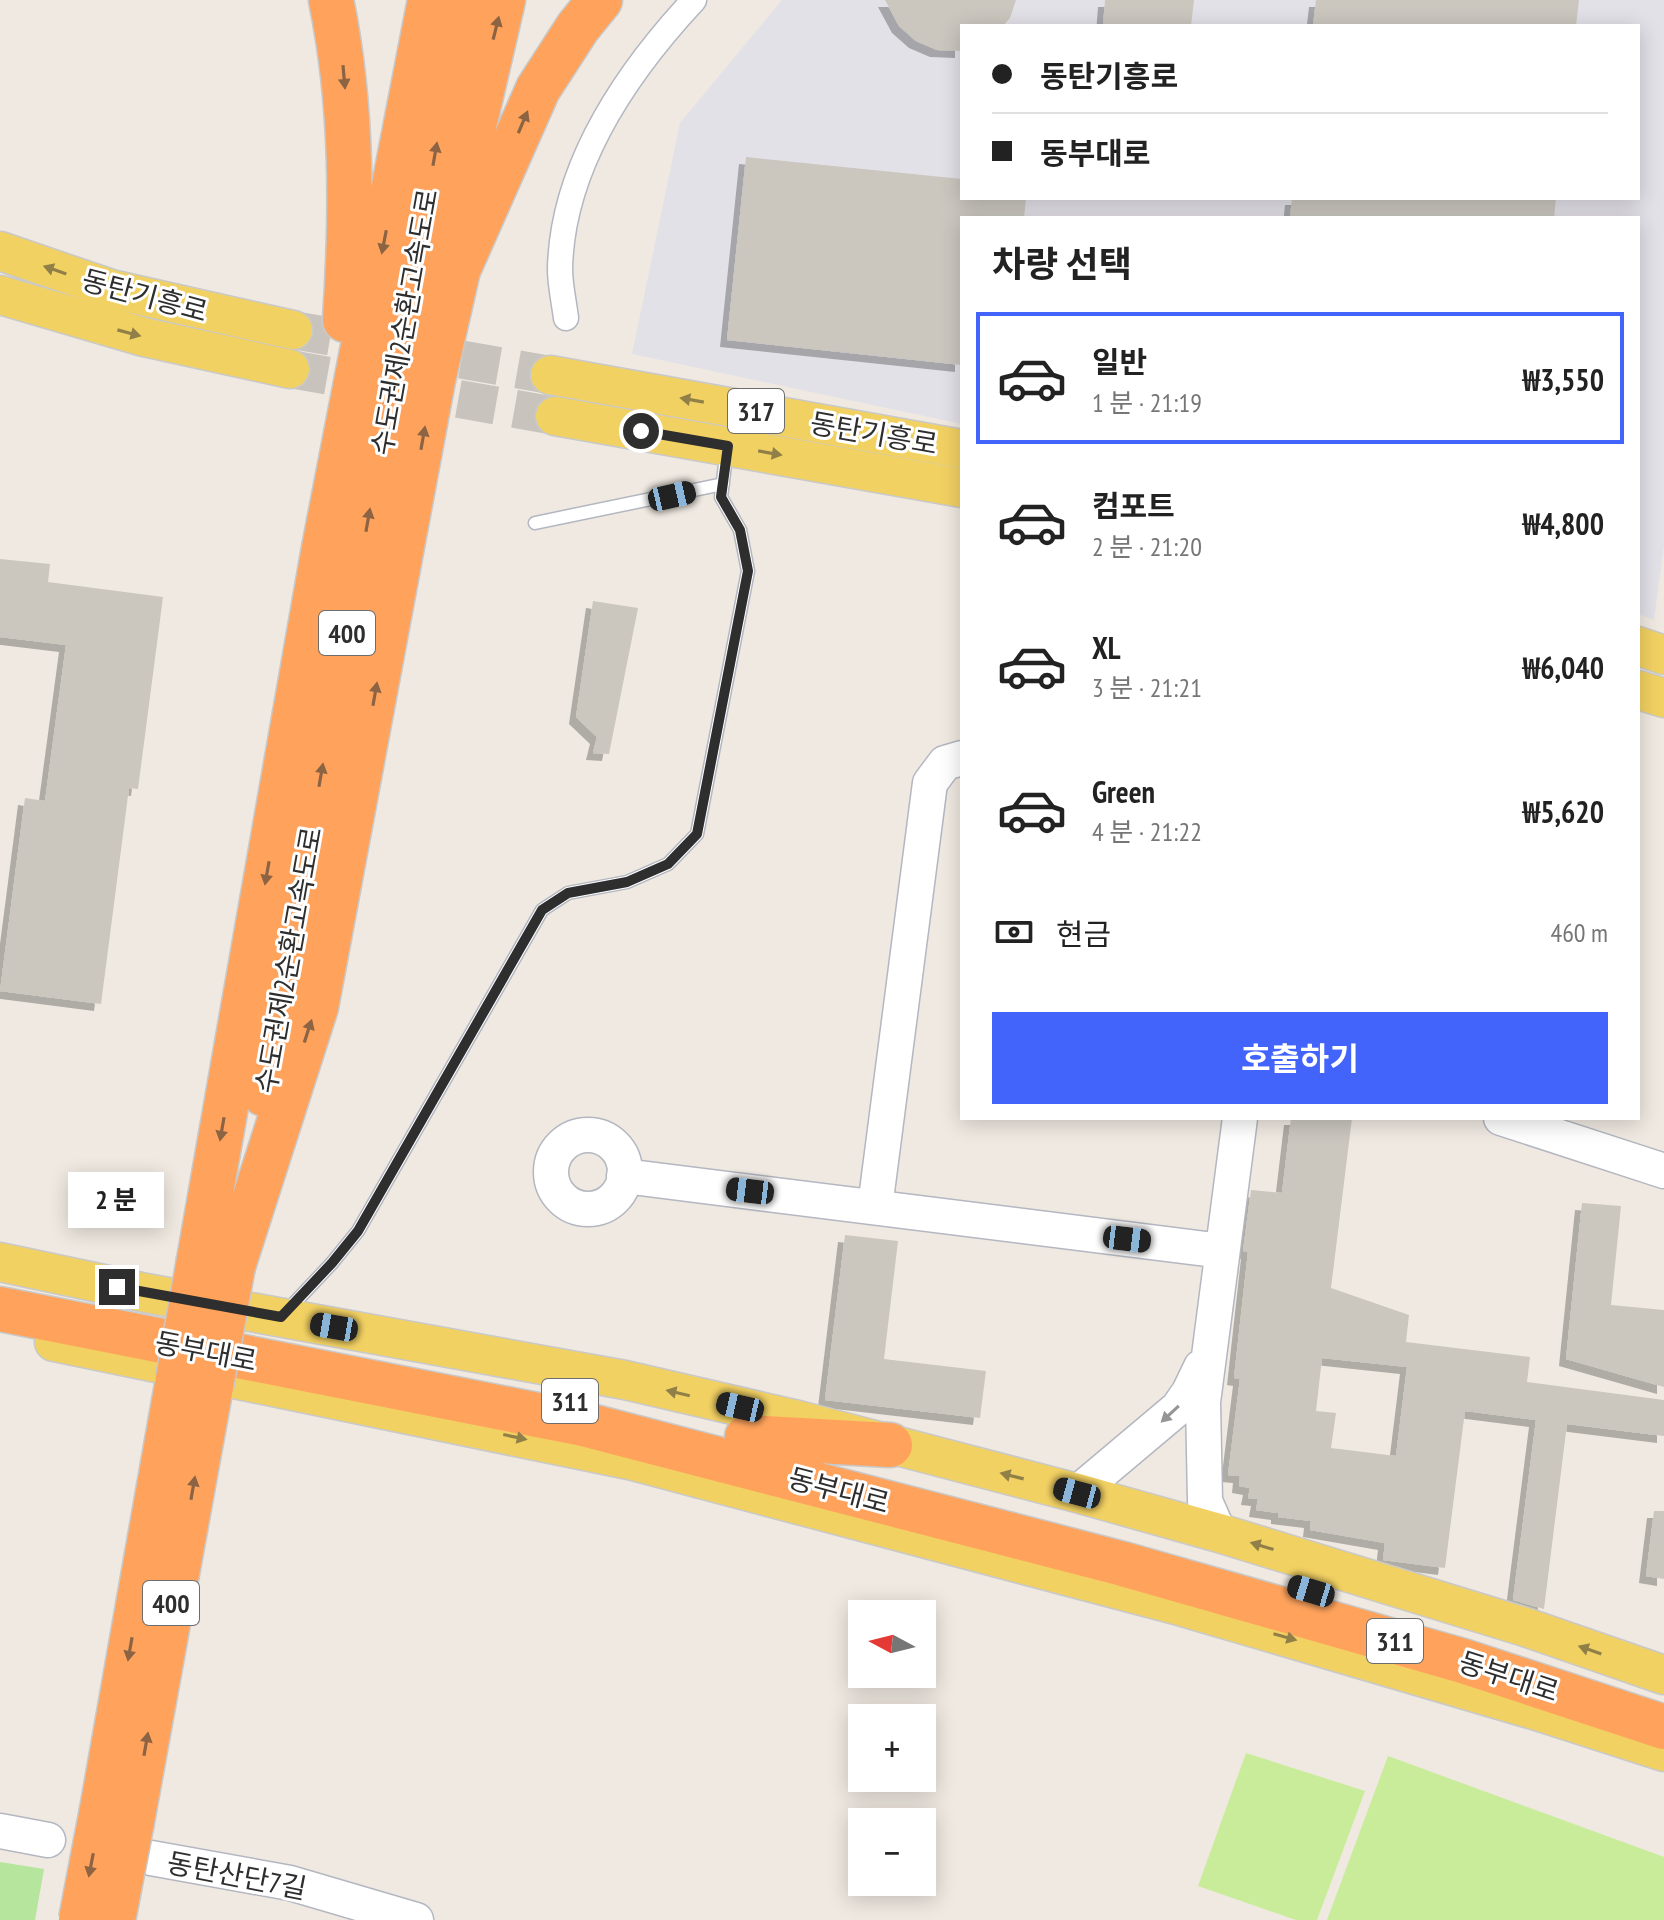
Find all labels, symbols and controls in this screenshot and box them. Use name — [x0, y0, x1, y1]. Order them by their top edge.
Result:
one-way arrow — [490, 15, 502, 40]
text: 동탄기흥로 — [1040, 56, 1178, 95]
one-way arrow — [338, 65, 351, 90]
one-way arrow — [517, 111, 530, 134]
text: 동부대로 — [1040, 133, 1150, 172]
one-way arrow — [430, 141, 442, 166]
street label: 수도권제2순환고속도로 — [362, 186, 446, 458]
one-way arrow — [377, 229, 389, 254]
text: 차량 선택 — [992, 240, 1132, 287]
street label: 동탄기흥로 — [78, 260, 212, 330]
one-way arrow — [43, 263, 67, 275]
one-way arrow — [116, 327, 141, 339]
icon: car — [996, 342, 1068, 414]
text: 일반 — [1092, 342, 1147, 381]
text: ₩3,550 — [1522, 360, 1604, 399]
text: 1 분 · 21:19 — [1092, 386, 1202, 419]
road number: 317 — [728, 389, 784, 433]
one-way arrow — [680, 393, 705, 405]
street label: 동탄기흥로 — [807, 404, 941, 462]
route start — [623, 413, 659, 449]
one-way arrow — [417, 426, 429, 451]
one-way arrow — [758, 447, 783, 460]
car — [646, 479, 698, 513]
icon: car — [996, 486, 1068, 558]
text: 컴포트 — [1092, 486, 1175, 525]
text: ₩4,800 — [1522, 504, 1604, 543]
one-way arrow — [362, 507, 374, 532]
text: 2 분 · 21:20 — [1092, 530, 1202, 563]
road number: 400 — [319, 611, 375, 655]
text: XL — [1092, 628, 1121, 667]
icon: car — [996, 630, 1068, 702]
text: ₩6,040 — [1522, 648, 1604, 687]
text: 3 분 · 21:21 — [1092, 671, 1202, 704]
one-way arrow — [370, 681, 382, 706]
one-way arrow — [315, 762, 327, 787]
text: Green — [1092, 772, 1155, 811]
icon: car — [996, 774, 1068, 846]
text: ₩5,620 — [1522, 792, 1604, 831]
text: 4 분 · 21:22 — [1092, 815, 1202, 848]
street label: 수도권제2순환고속도로 — [246, 824, 330, 1096]
one-way arrow — [260, 861, 273, 886]
icon: cash — [992, 910, 1036, 954]
text: 현금 — [1056, 914, 1111, 953]
text: 460 m — [1550, 916, 1608, 949]
button: 호출하기 — [992, 1012, 1608, 1104]
one-way arrow — [302, 1019, 315, 1043]
one-way arrow — [216, 1117, 228, 1142]
callout: 2 분 — [69, 1171, 165, 1227]
car — [725, 1176, 775, 1206]
text: 2 분 — [95, 1183, 137, 1216]
car — [1102, 1224, 1152, 1254]
route end — [99, 1269, 135, 1305]
car — [308, 1311, 360, 1343]
street label: 동부대로 — [152, 1323, 260, 1379]
road number: 311 — [542, 1379, 598, 1423]
one-way arrow — [665, 1386, 690, 1399]
car — [714, 1390, 766, 1424]
one-way arrow — [1160, 1405, 1179, 1423]
one-way arrow — [503, 1431, 528, 1444]
street label: 동부대로 — [784, 1459, 894, 1521]
one-way arrow — [999, 1470, 1024, 1482]
one-way arrow — [187, 1475, 199, 1500]
car — [1051, 1475, 1103, 1511]
one-way arrow — [1250, 1539, 1274, 1552]
car — [1285, 1573, 1337, 1609]
road number: 400 — [143, 1581, 199, 1625]
north arrow — [848, 1600, 936, 1688]
map controls — [848, 1600, 936, 1896]
road number: 311 — [1367, 1619, 1423, 1663]
one-way arrow — [1273, 1631, 1297, 1644]
one-way arrow — [124, 1637, 136, 1662]
street label: 동부대로 — [1454, 1642, 1564, 1710]
one-way arrow — [1578, 1643, 1602, 1655]
button: + — [848, 1704, 936, 1792]
one-way arrow — [140, 1731, 152, 1756]
button: − — [848, 1808, 936, 1896]
street label: 동탄산단7길 — [164, 1843, 310, 1907]
one-way arrow — [85, 1853, 97, 1878]

